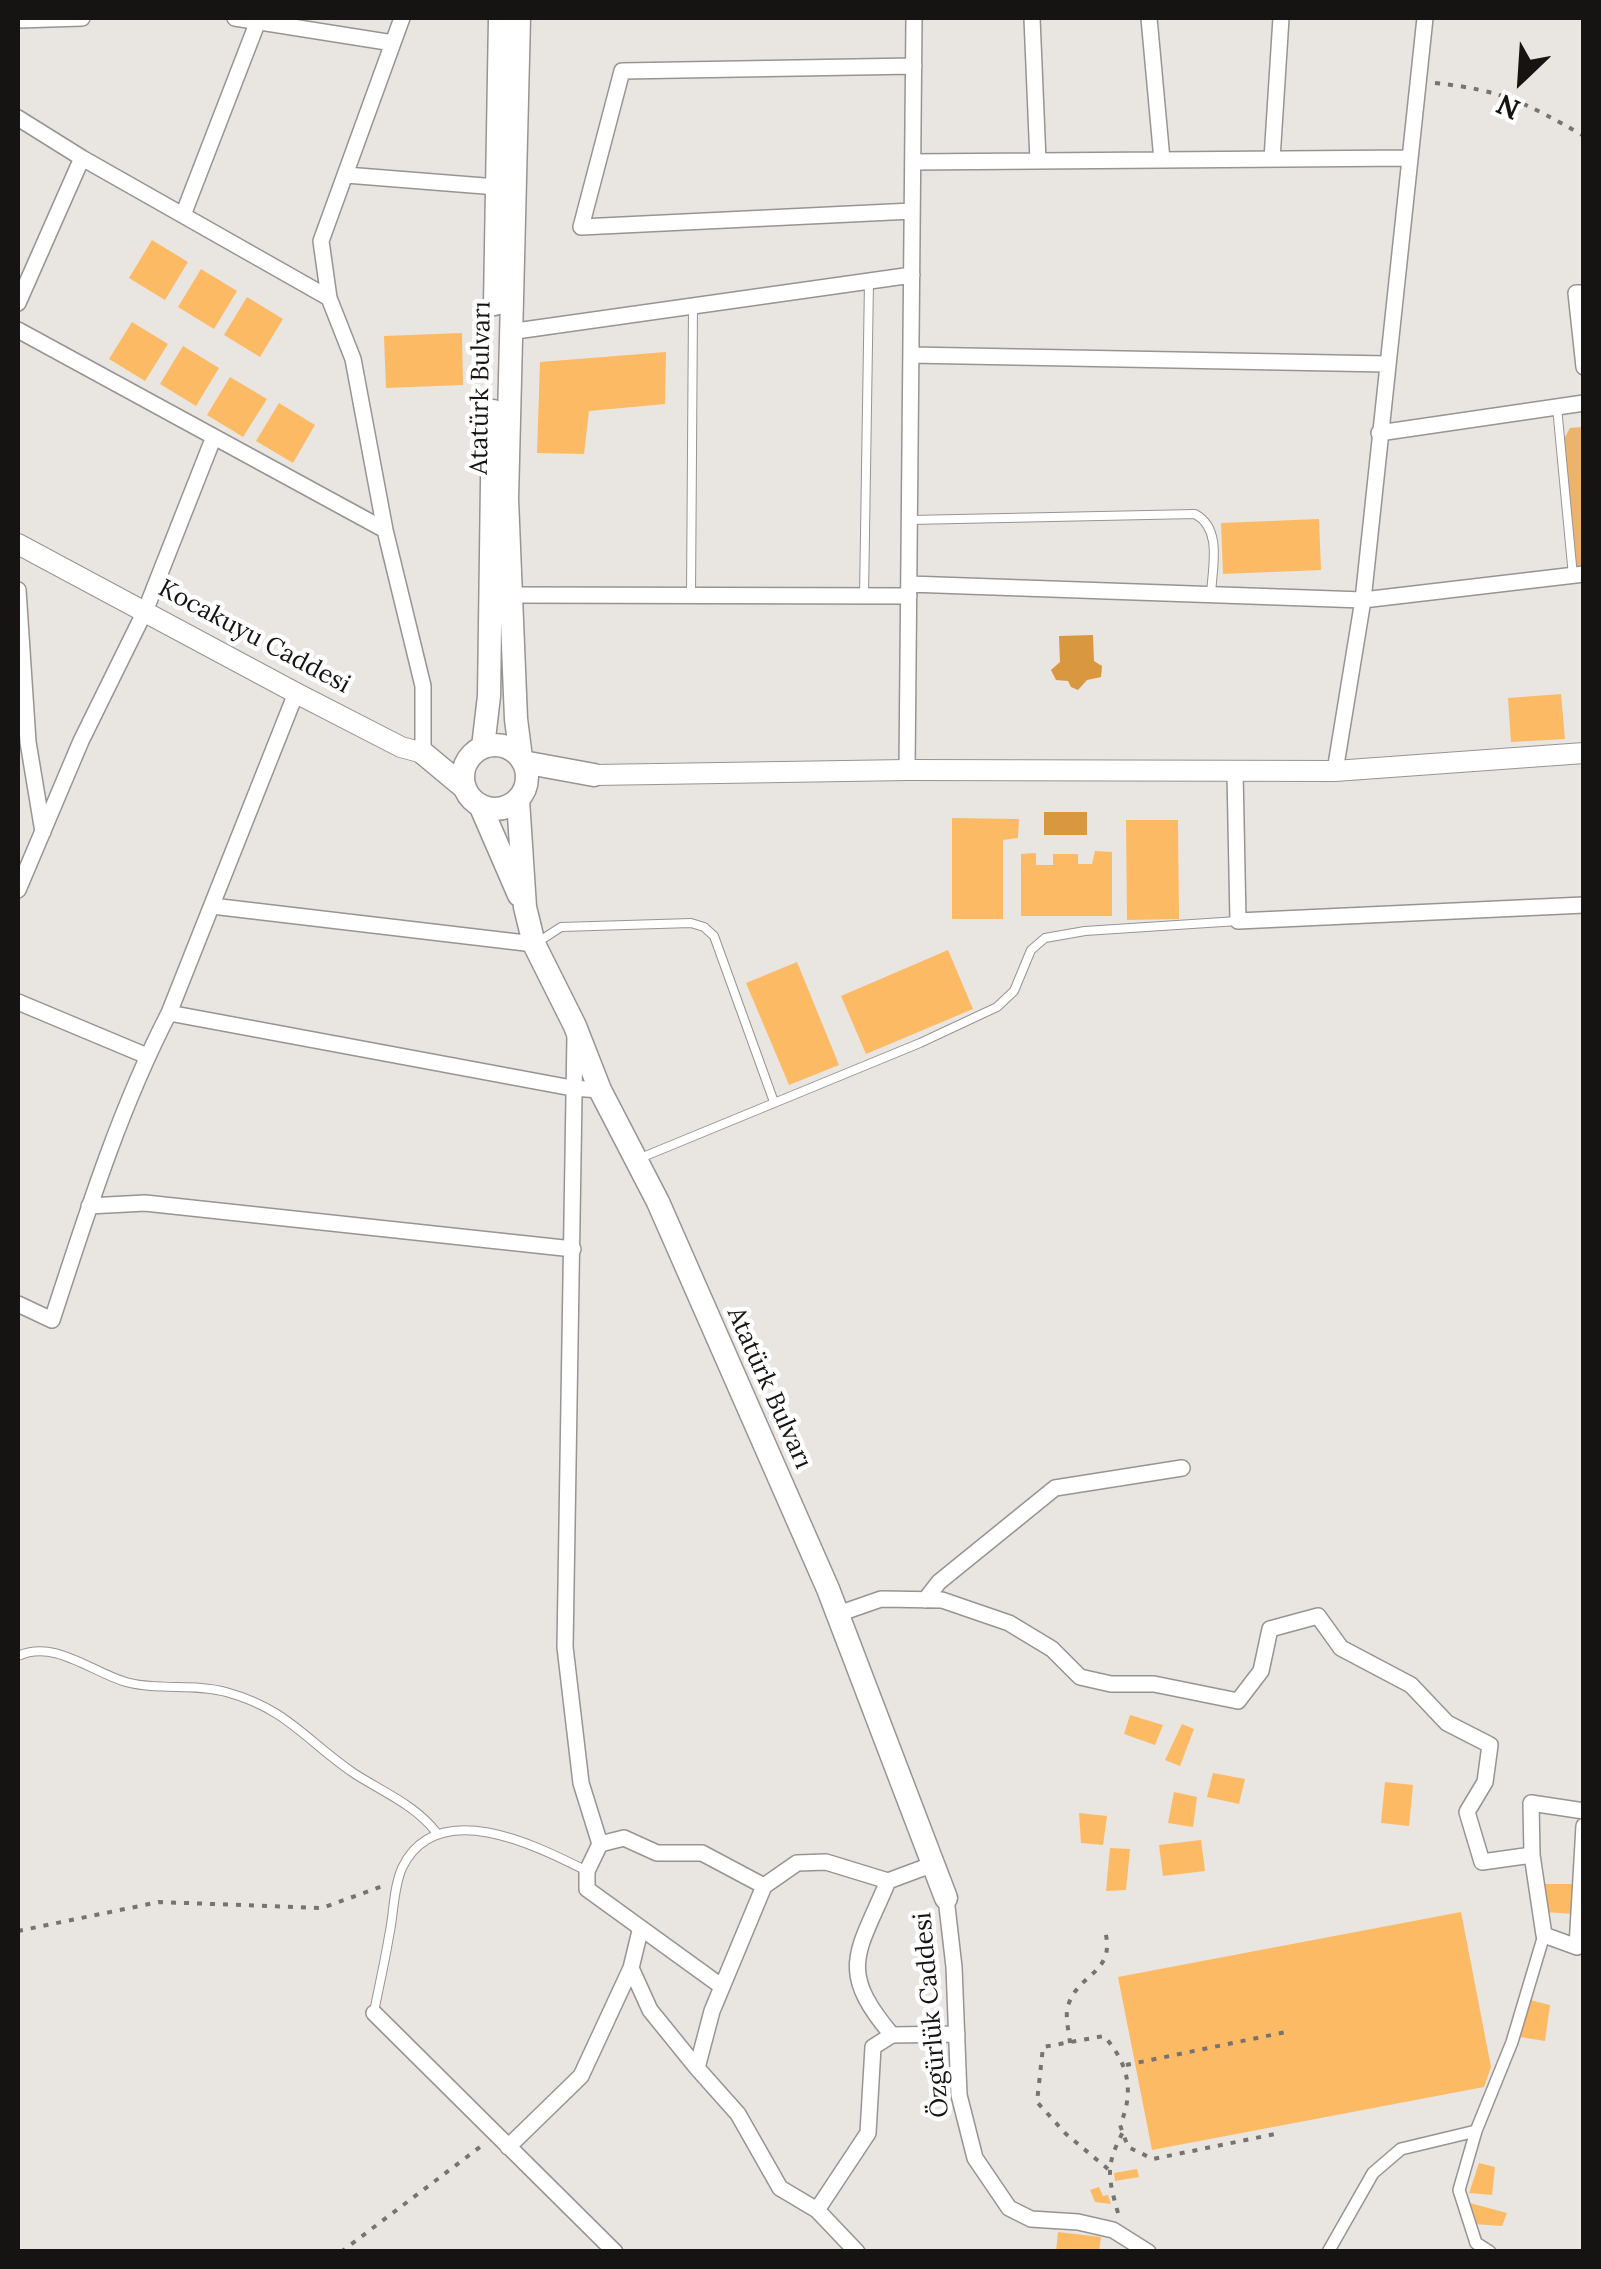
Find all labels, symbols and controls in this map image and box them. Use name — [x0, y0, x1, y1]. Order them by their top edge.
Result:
north arrow — [1471, 30, 1571, 130]
text: N — [1491, 86, 1526, 128]
street label: Atatürk Bulvarı — [464, 301, 498, 475]
street label: Kocakuyu Caddesi — [153, 574, 355, 700]
street label: Atatürk Bulvarı — [720, 1303, 818, 1473]
street label: Özgürlük Caddesi — [908, 1911, 956, 2119]

